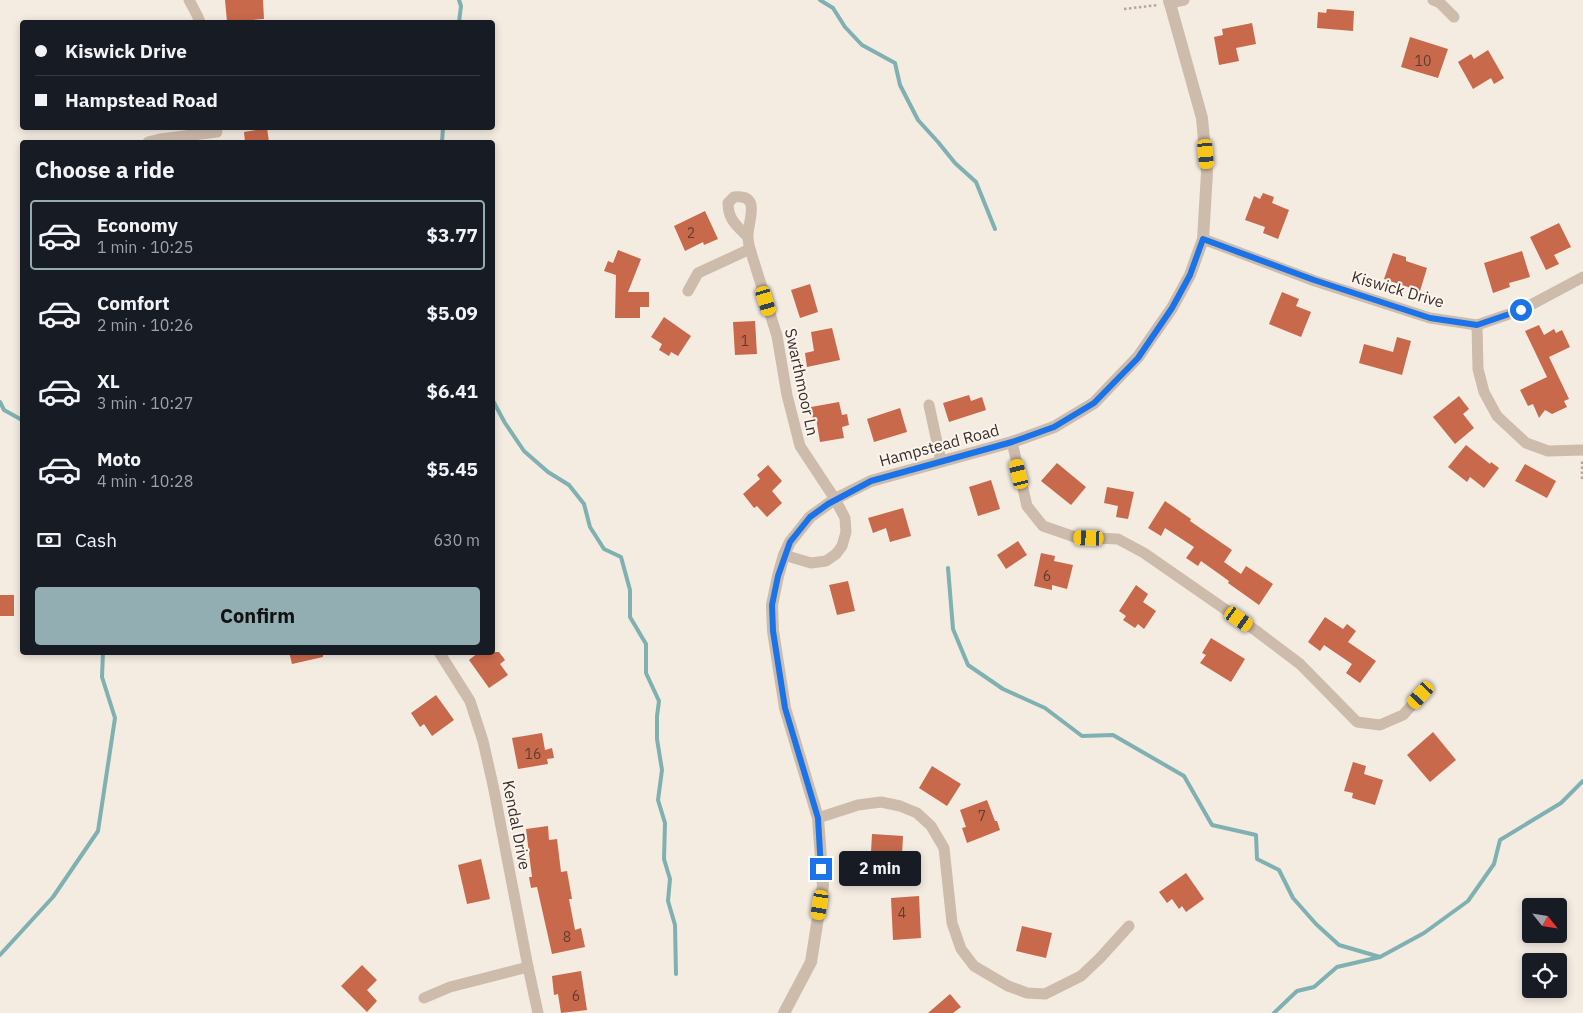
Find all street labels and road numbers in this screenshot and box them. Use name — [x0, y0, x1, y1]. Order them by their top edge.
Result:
street label: Kiswick Drive — [1349, 266, 1447, 312]
street label: Swarthmoor Ln — [781, 326, 823, 438]
street label: Hampstead Road — [877, 419, 1001, 471]
street label: Kendal Drive — [499, 779, 536, 872]

